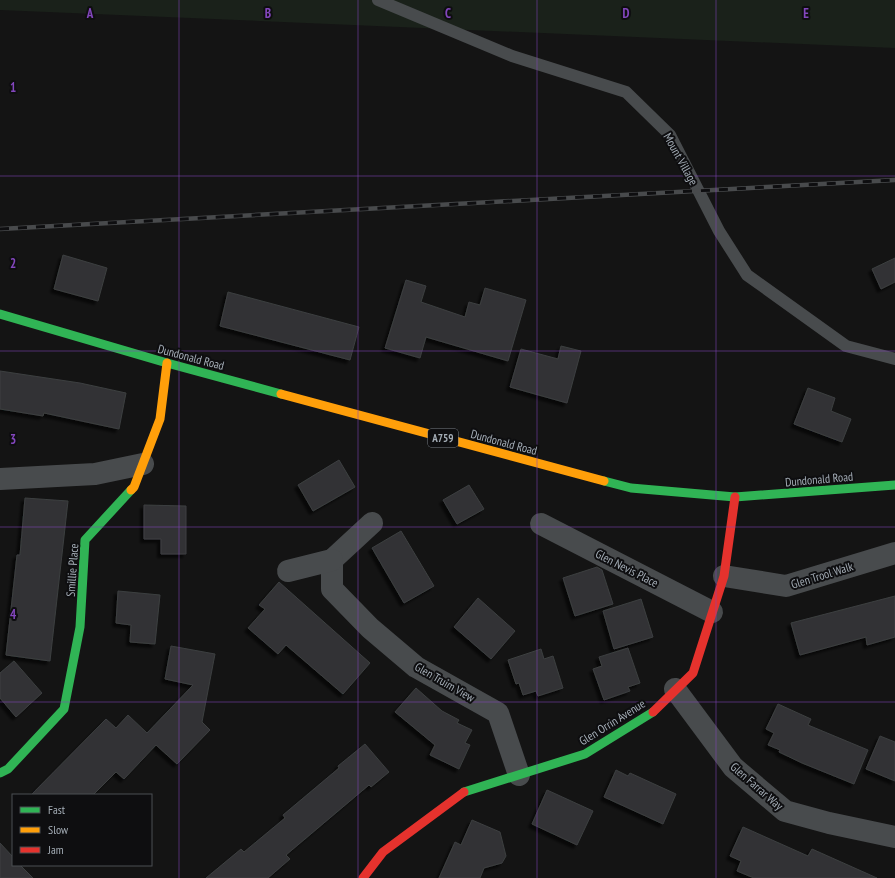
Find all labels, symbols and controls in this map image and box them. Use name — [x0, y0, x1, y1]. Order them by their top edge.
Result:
text: A — [86, 5, 94, 22]
text: B — [265, 5, 271, 22]
text: C — [445, 5, 451, 22]
text: D — [623, 5, 630, 22]
text: E — [803, 5, 809, 22]
text: 1 — [10, 79, 16, 96]
street label: Mount Village — [660, 130, 702, 188]
text: 2 — [10, 255, 16, 272]
street label: Dundonald Road — [156, 341, 226, 373]
street label: Dundonald Road — [469, 426, 539, 458]
road number: A759 — [428, 429, 458, 447]
text: 3 — [10, 431, 16, 448]
street label: Dundonald Road — [784, 469, 854, 489]
street label: Smillie Place — [63, 543, 81, 597]
street label: Glen Nevis Place — [593, 546, 661, 590]
street label: Glen Trool Walk — [789, 558, 855, 592]
text: 4 — [10, 606, 17, 623]
street label: Glen Truim View — [412, 659, 478, 706]
street label: Glen Orrin Avenue — [576, 696, 648, 748]
street label: Glen Farrar Way — [727, 759, 787, 813]
legend — [12, 794, 152, 866]
text: Fast — [48, 802, 66, 817]
text: Slow — [48, 822, 69, 837]
text: Jam — [47, 842, 64, 857]

